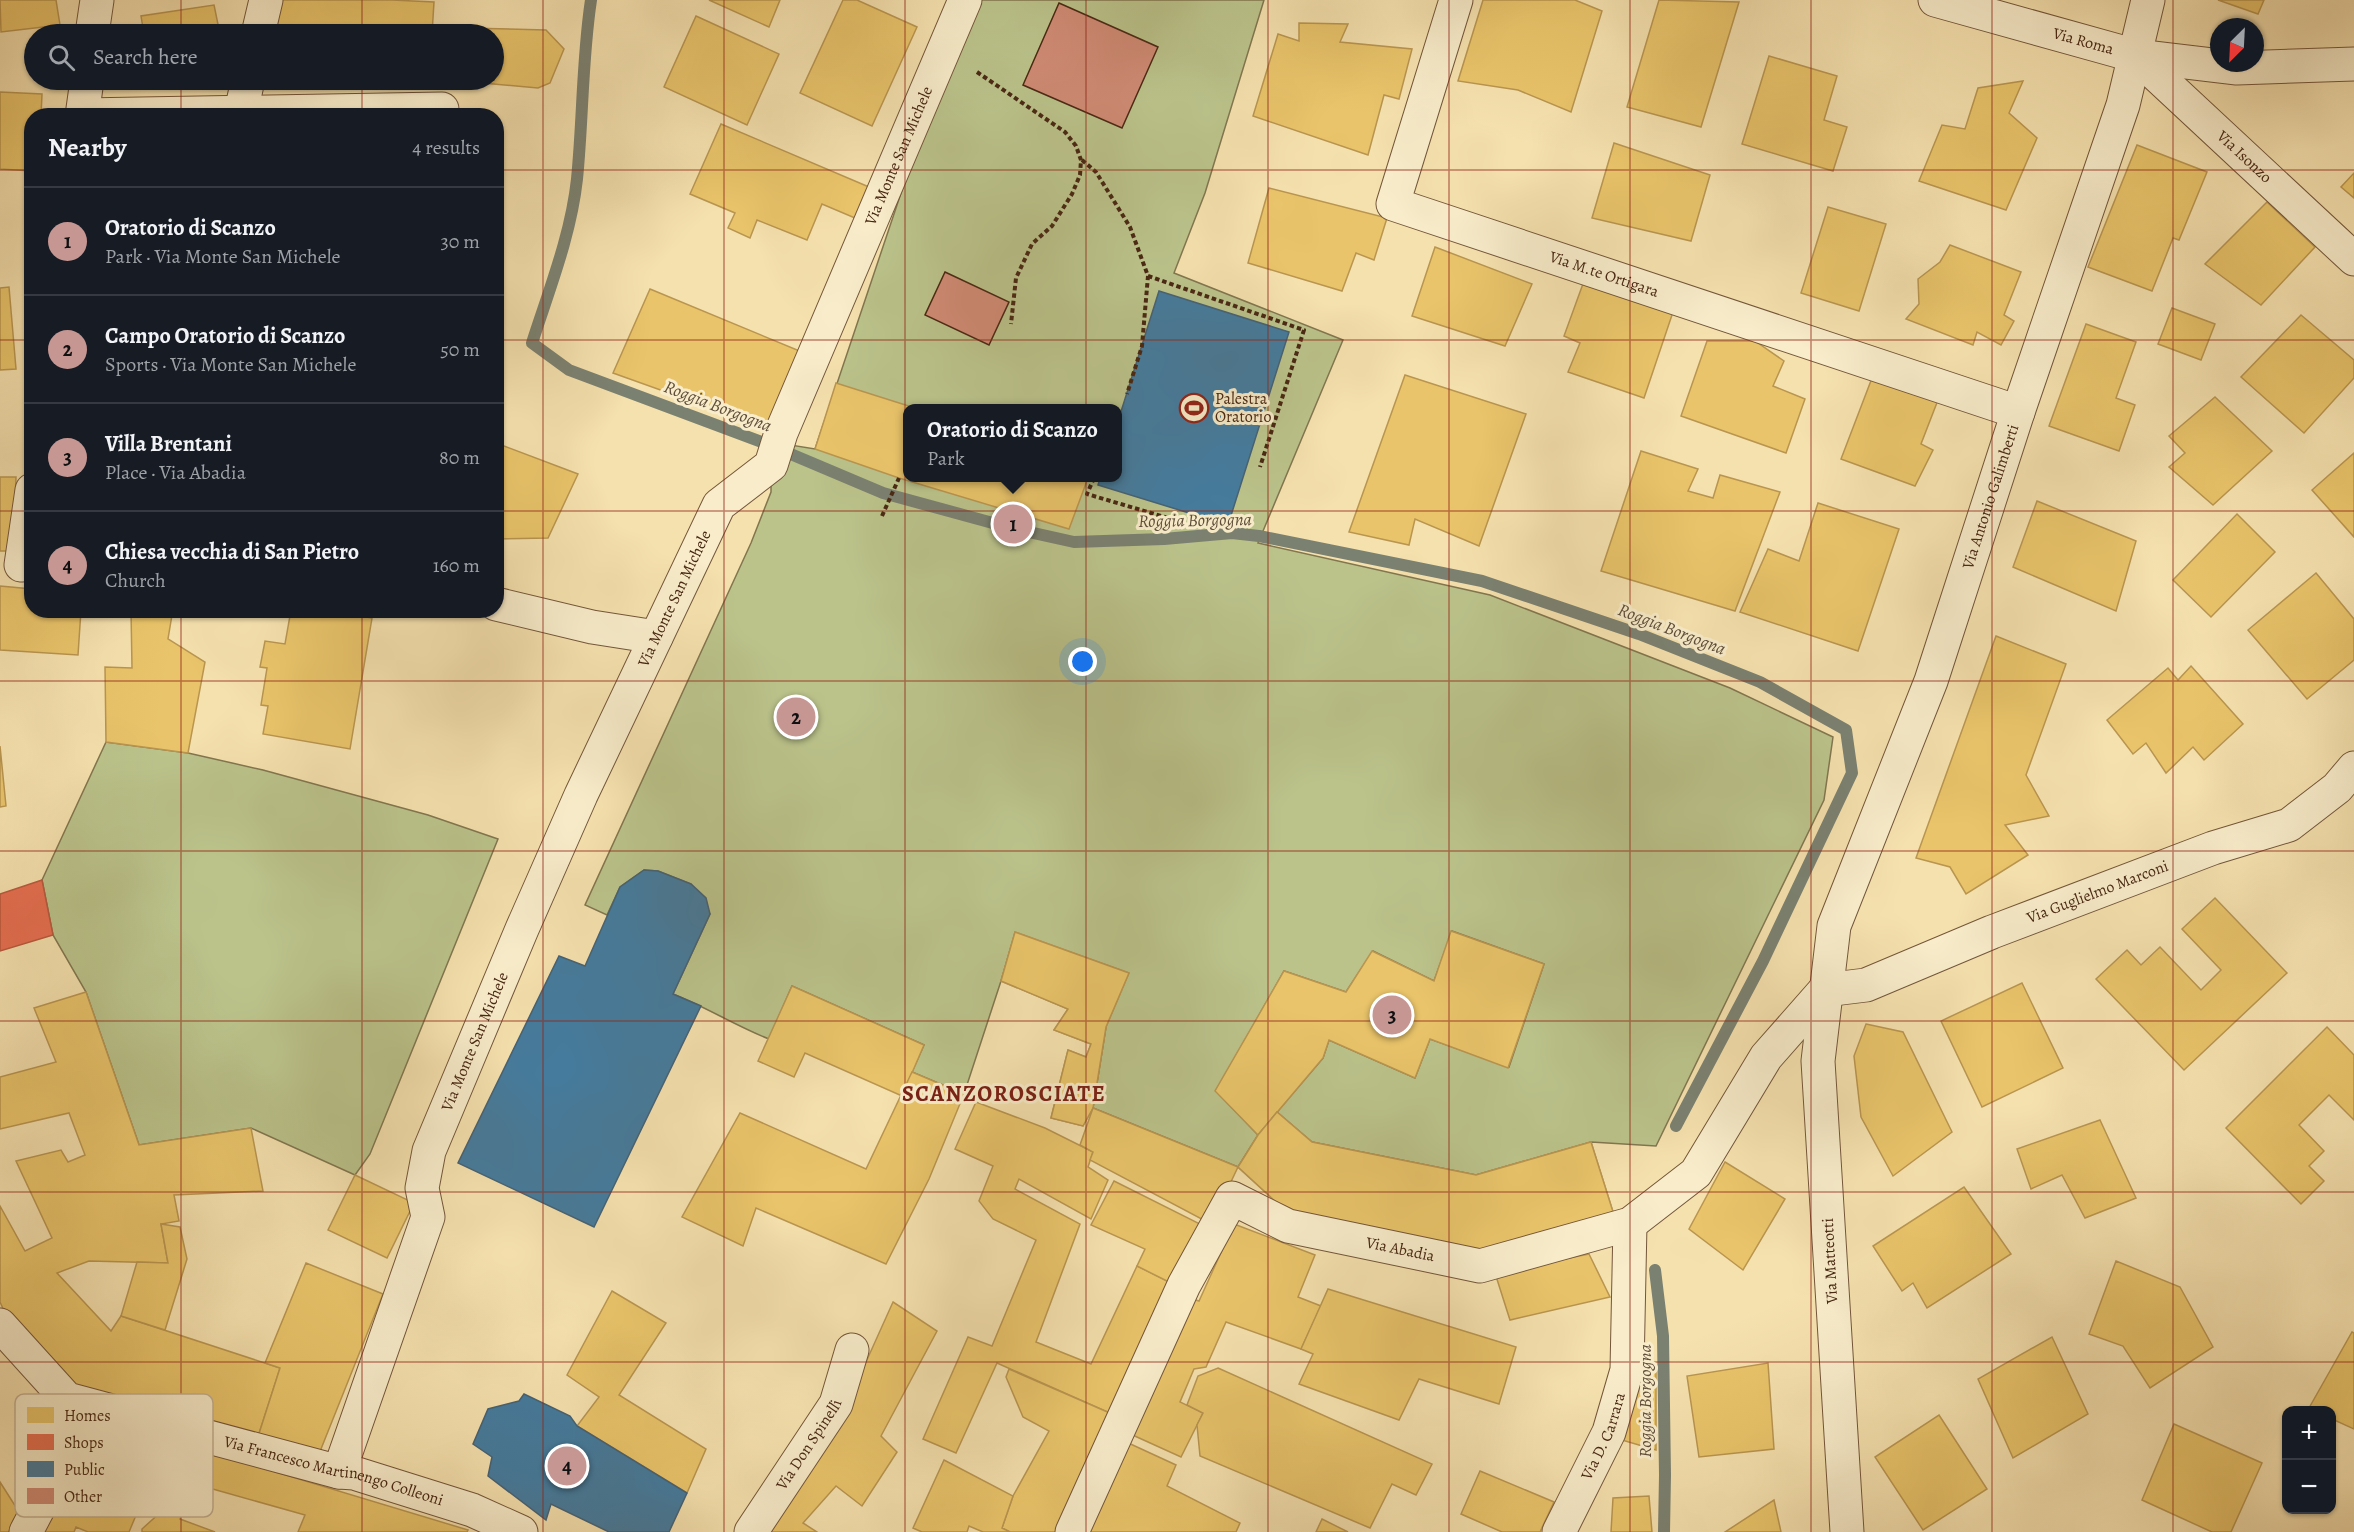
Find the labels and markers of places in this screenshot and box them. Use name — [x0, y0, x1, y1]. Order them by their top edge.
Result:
place label: Palestra Oratorio — [1215, 388, 1271, 428]
sports icon: Palestra Oratorio — [1178, 392, 1210, 424]
pin: 1 — [994, 502, 1032, 546]
pin: 2 — [776, 694, 816, 740]
pin: 3 — [1372, 992, 1412, 1038]
pin: 4 — [548, 1444, 586, 1488]

